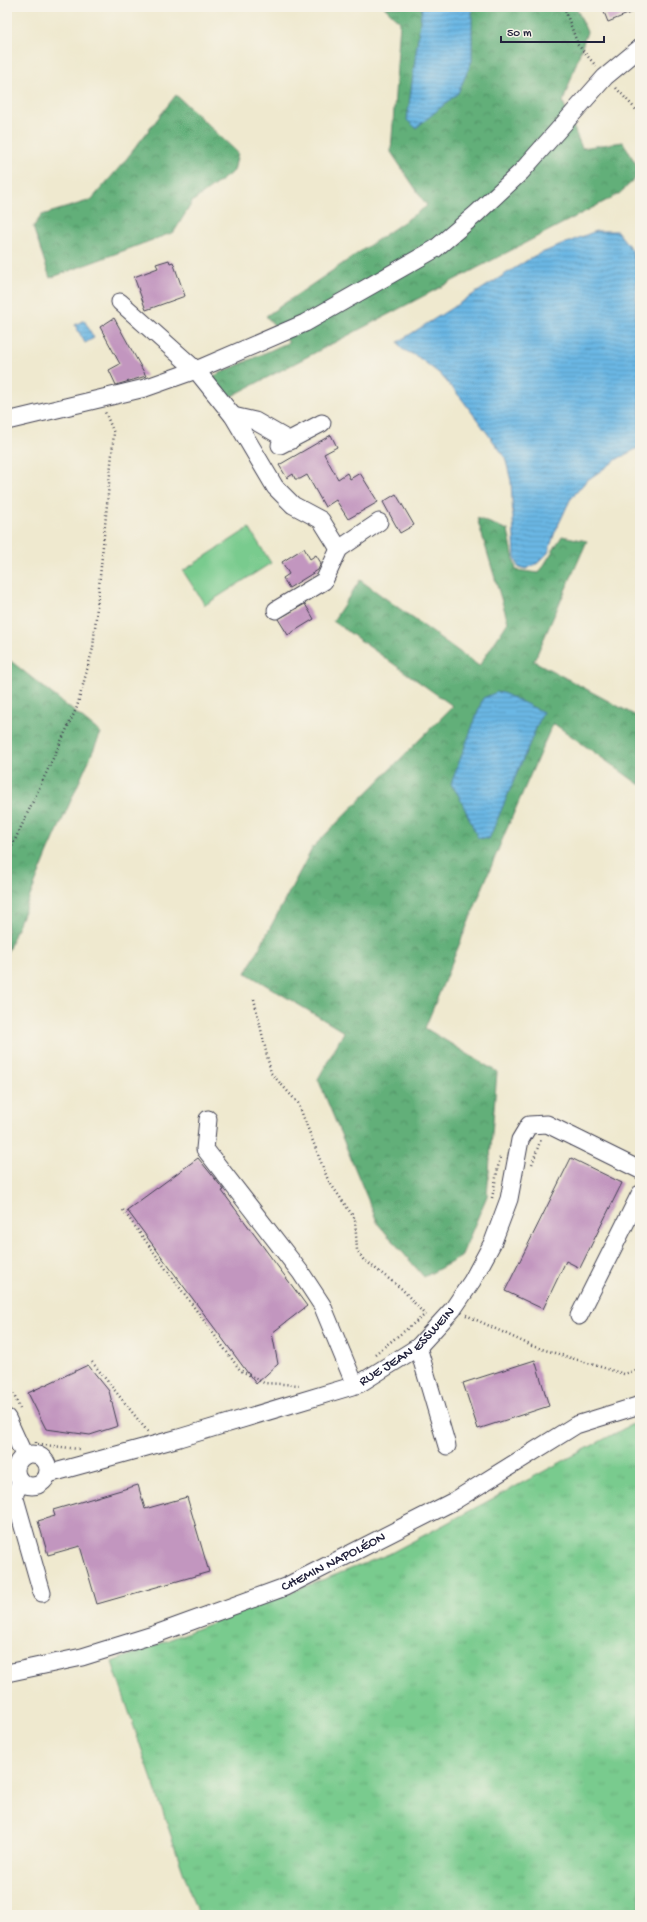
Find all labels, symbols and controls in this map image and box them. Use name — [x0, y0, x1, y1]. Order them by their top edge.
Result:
scale bar — [501, 18, 604, 44]
text: 50 m — [507, 27, 532, 41]
street label: RUE JEAN ESSWEIN — [356, 1304, 459, 1390]
street label: CHEMIN NAPOLÉON — [279, 1529, 389, 1596]

